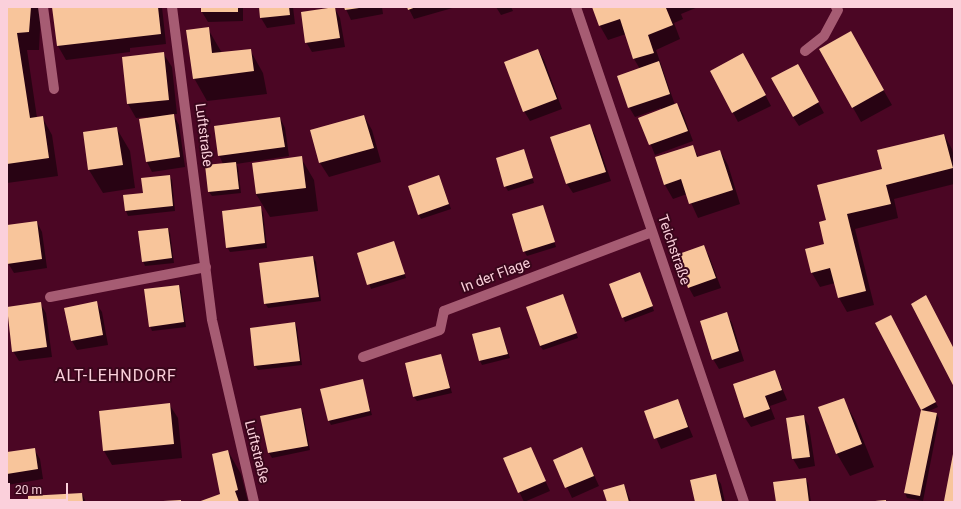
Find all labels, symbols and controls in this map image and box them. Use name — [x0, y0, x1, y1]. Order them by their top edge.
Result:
street label: Luftstraße — [191, 102, 215, 168]
street label: Teichstraße — [653, 213, 693, 287]
street label: In der Flage — [459, 255, 533, 297]
district label: ALT-LEHNDORF — [55, 367, 177, 387]
street label: Luftstraße — [240, 419, 272, 485]
scale bar — [10, 475, 70, 501]
text: 20 m — [15, 483, 42, 497]

